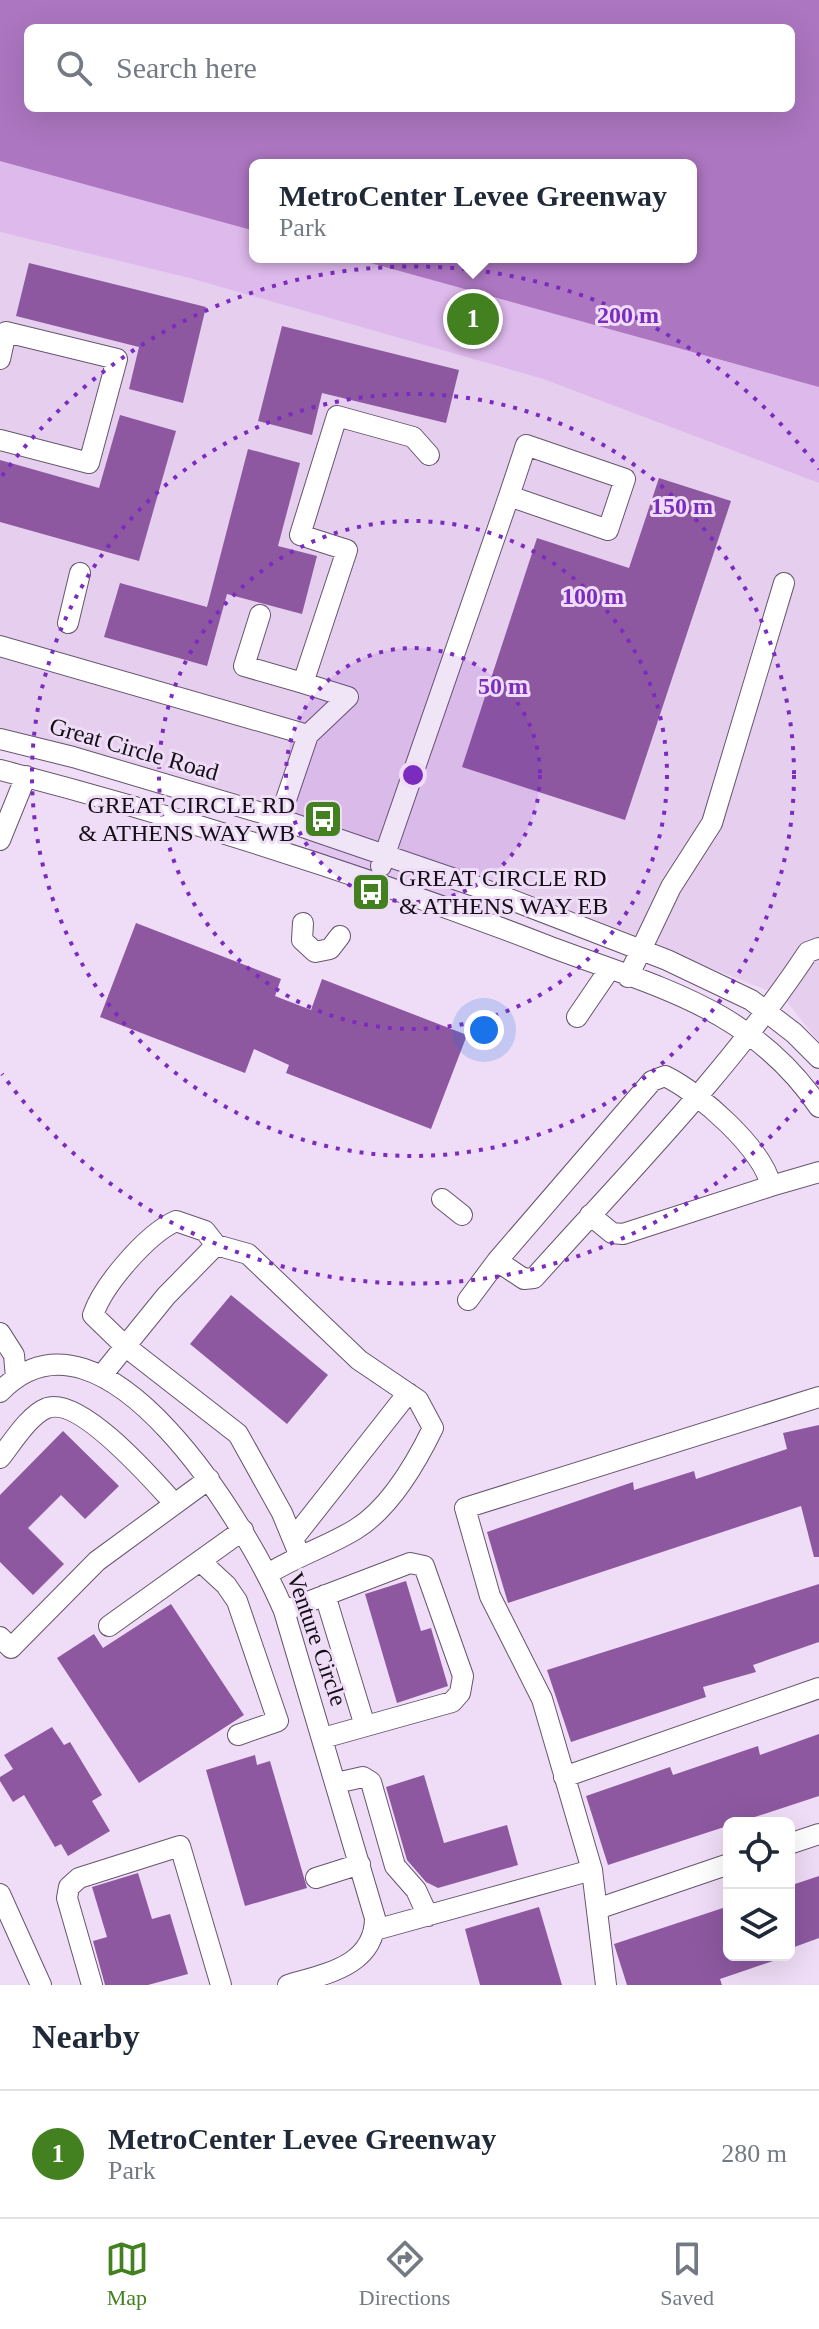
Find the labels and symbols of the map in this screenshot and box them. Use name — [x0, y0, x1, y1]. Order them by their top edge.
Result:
pin: 1 — [447, 289, 499, 349]
text: 200 m — [597, 302, 659, 328]
text: 150 m — [651, 493, 713, 519]
text: 100 m — [562, 583, 624, 609]
text: 50 m — [478, 673, 528, 699]
street label: Great Circle Road — [46, 712, 222, 786]
centre of rings — [399, 761, 427, 789]
place label: GREAT CIRCLE RD & ATHENS WAY WB — [78, 792, 295, 846]
bus stop icon: GREAT CIRCLE RD & ATHENS WAY WB — [302, 798, 344, 840]
place label: GREAT CIRCLE RD & ATHENS WAY EB — [399, 865, 608, 919]
bus stop icon: GREAT CIRCLE RD & ATHENS WAY EB — [350, 871, 392, 913]
your location — [464, 1010, 504, 1050]
street label: Venture Circle — [282, 1569, 352, 1709]

